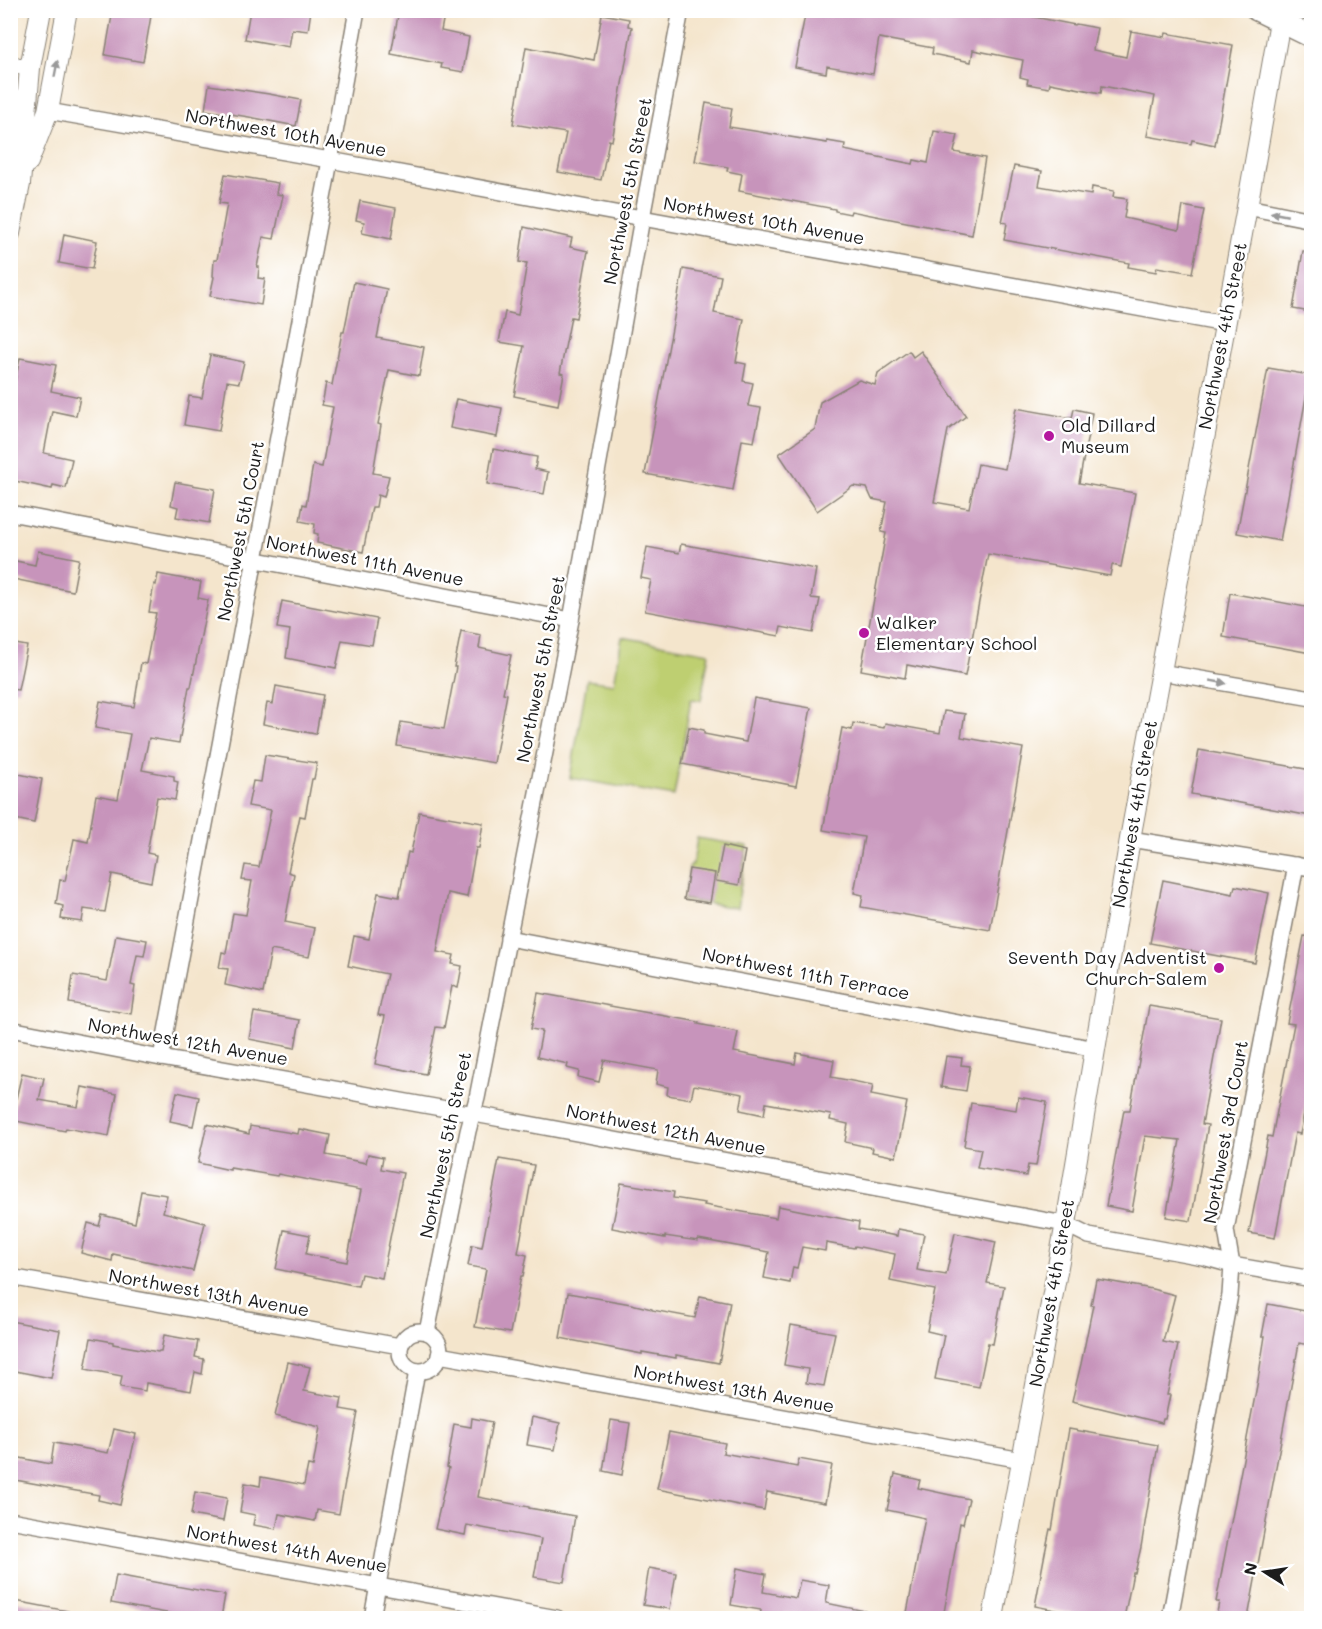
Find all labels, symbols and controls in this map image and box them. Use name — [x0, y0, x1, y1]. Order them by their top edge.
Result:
one-way arrow — [52, 59, 61, 78]
street label: Northwest 5th Street — [597, 95, 657, 286]
street label: Northwest 10th Avenue — [184, 102, 389, 162]
street label: Northwest 10th Avenue — [662, 190, 867, 250]
one-way arrow — [1270, 209, 1289, 218]
street label: Northwest 4th Street — [1192, 240, 1252, 431]
place label: Old Dillard Museum — [1061, 413, 1156, 458]
marker: Old Dillard Museum — [1042, 429, 1056, 443]
street label: Northwest 5th Court — [211, 439, 269, 623]
street label: Northwest 11th Avenue — [264, 529, 466, 591]
street label: Northwest 5th Street — [510, 573, 570, 764]
place label: Walker Elementary School — [876, 610, 1038, 655]
marker: Walker Elementary School — [857, 626, 871, 640]
one-way arrow — [1209, 678, 1228, 687]
street label: Northwest 4th Street — [1106, 718, 1162, 910]
street label: Northwest 11th Terrace — [700, 941, 912, 1005]
place label: Seventh Day Adventist Church-Salem — [1008, 945, 1207, 990]
marker: Seventh Day Adventist Church-Salem — [1212, 961, 1226, 975]
street label: Northwest 12th Avenue — [86, 1012, 290, 1070]
street label: Northwest 3rd Court — [1197, 1038, 1253, 1225]
street label: Northwest 5th Street — [414, 1049, 477, 1240]
street label: Northwest 12th Avenue — [564, 1098, 768, 1160]
street label: Northwest 4th Street — [1023, 1197, 1079, 1389]
street label: Northwest 13th Avenue — [107, 1263, 311, 1321]
street label: Northwest 13th Avenue — [632, 1359, 836, 1417]
street label: Northwest 14th Avenue — [185, 1519, 389, 1577]
north arrow — [1235, 1542, 1295, 1602]
text: N — [1238, 1561, 1261, 1577]

